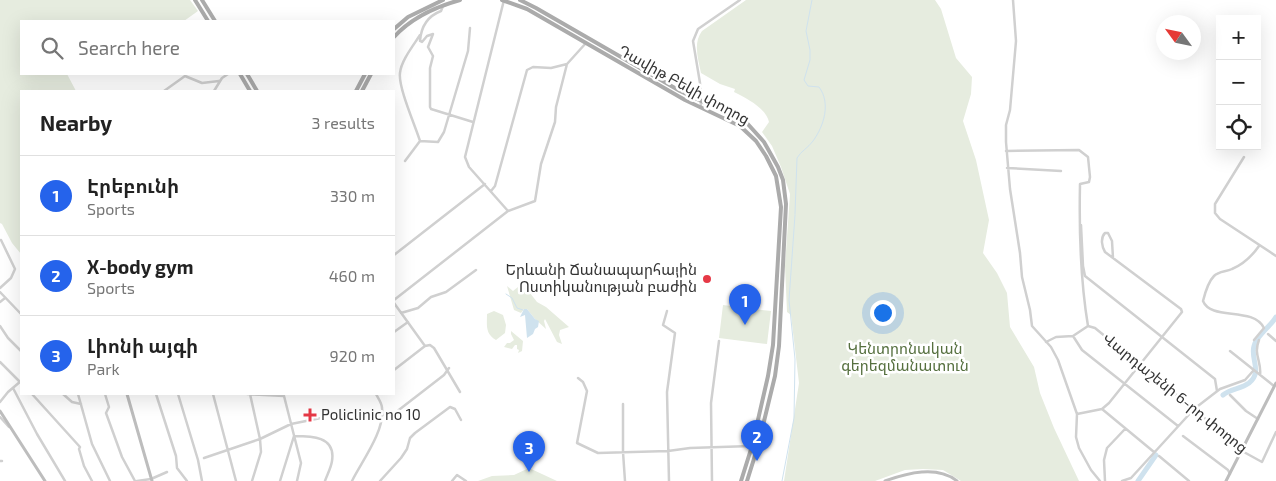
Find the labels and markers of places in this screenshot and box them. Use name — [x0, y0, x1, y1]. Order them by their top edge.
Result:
place label: Երևանի Ճանապարհային Ոստիկանության բաժին — [505, 260, 697, 296]
marker: Երևանի Ճանապարհային Ոստիկանության բաժին — [701, 273, 713, 285]
pin: 1 — [729, 284, 761, 325]
place label: Policlinic no 10 — [321, 405, 421, 423]
marker: Policlinic no 10 — [303, 408, 317, 422]
pin: 2 — [741, 420, 773, 461]
pin: 3 — [513, 431, 545, 472]

